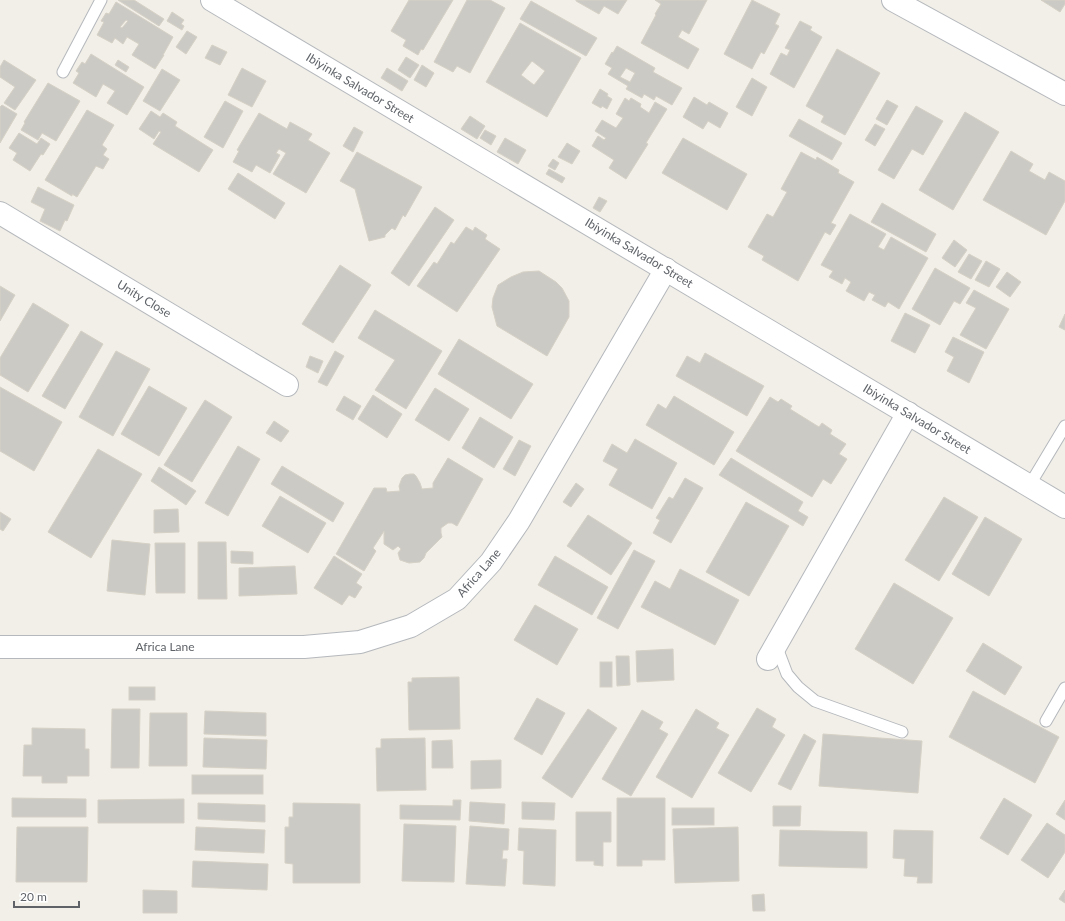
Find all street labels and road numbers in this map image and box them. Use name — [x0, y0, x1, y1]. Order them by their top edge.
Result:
street label: Ibiyinka Salvador Street — [304, 49, 418, 126]
street label: Ibiyinka Salvador Street — [583, 214, 697, 291]
street label: Unity Close — [114, 277, 174, 321]
street label: Ibiyinka Salvador Street — [861, 380, 975, 457]
street label: Africa Lane — [454, 545, 504, 600]
street label: Africa Lane — [135, 639, 195, 654]

